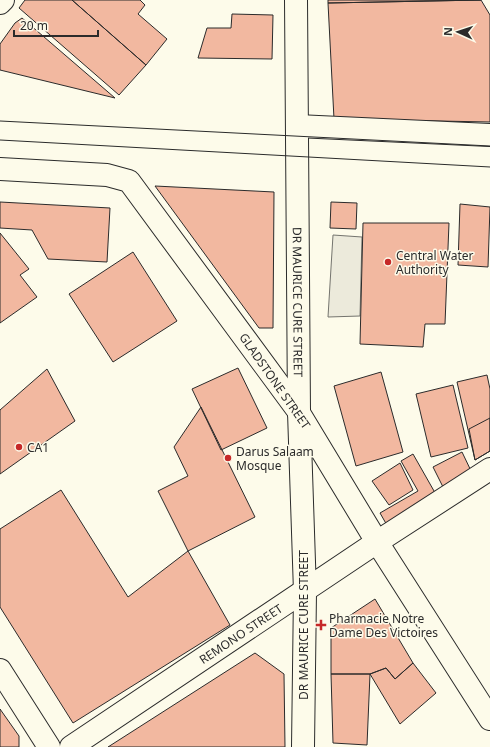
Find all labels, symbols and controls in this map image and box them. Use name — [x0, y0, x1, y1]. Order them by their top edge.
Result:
scale bar — [14, 12, 98, 38]
north arrow — [438, 12, 478, 52]
text: 20 m — [20, 17, 48, 34]
text: N — [440, 27, 455, 36]
street label: DR MAURICE CURE STREET — [289, 227, 307, 377]
place label: Central Water Authority — [396, 247, 474, 278]
marker: Central Water Authority — [383, 257, 393, 267]
street label: GLADSTONE STREET — [235, 330, 315, 433]
place label: CA1 — [27, 439, 49, 456]
marker: CA1 — [14, 442, 24, 452]
place label: Darus Salaam Mosque — [236, 443, 314, 474]
marker: Darus Salaam Mosque — [223, 453, 233, 463]
street label: DR MAURICE CURE STREET — [295, 550, 312, 700]
street label: REMONO STREET — [196, 599, 286, 667]
place label: Pharmacie Notre Dame Des Victoires — [329, 610, 438, 641]
marker: Pharmacie Notre Dame Des Victoires — [316, 620, 326, 630]

